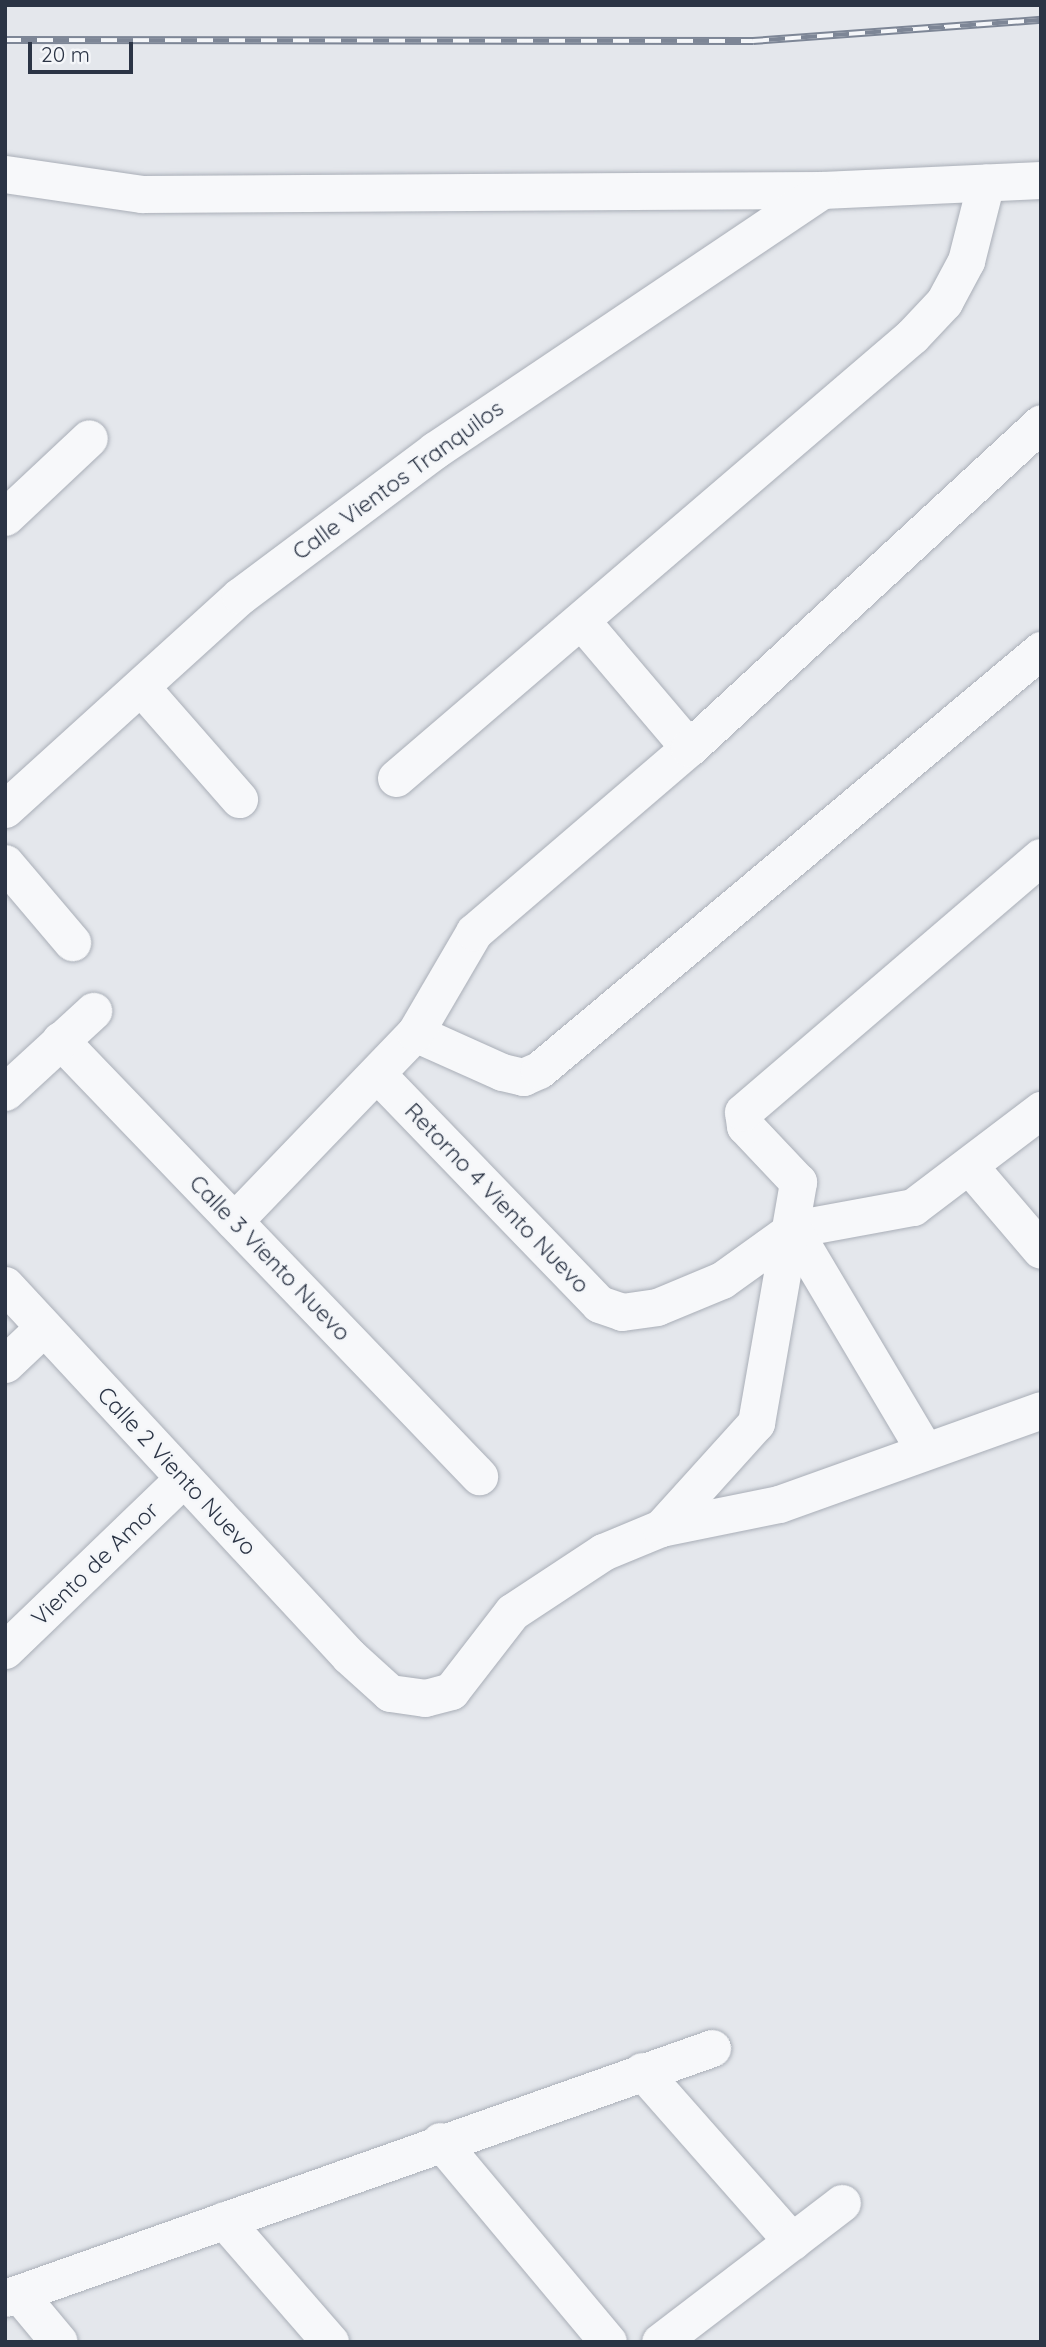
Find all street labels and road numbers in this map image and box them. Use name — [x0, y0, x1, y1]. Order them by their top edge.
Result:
street label: Calle Vientos Tranquilos — [287, 394, 509, 566]
street label: Retorno 4 Viento Nuevo — [399, 1097, 595, 1299]
street label: Calle 3 Viento Nuevo — [184, 1169, 356, 1347]
street label: Calle 2 Viento Nuevo — [92, 1381, 262, 1561]
street label: Viento de Amor — [26, 1496, 164, 1632]

